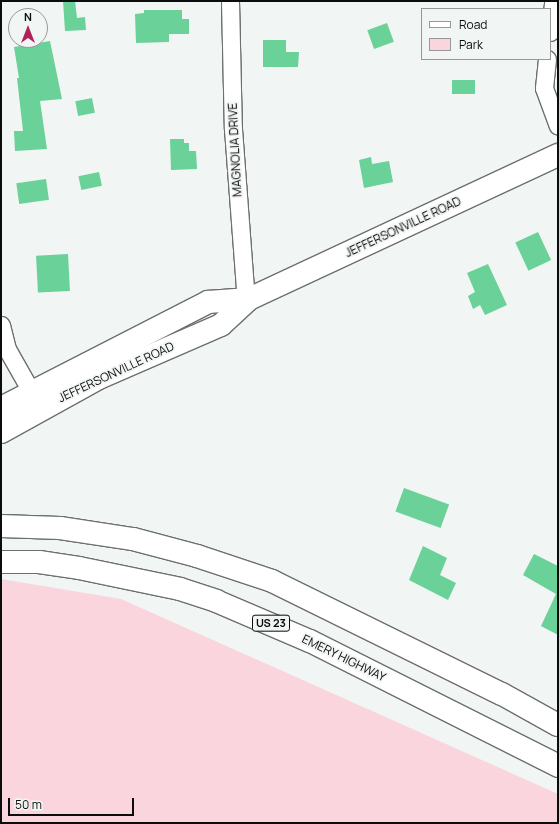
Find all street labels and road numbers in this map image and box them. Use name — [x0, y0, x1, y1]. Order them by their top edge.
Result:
street label: MAGNOLIA DRIVE — [225, 103, 245, 197]
street label: JEFFERSONVILLE ROAD — [343, 194, 463, 260]
street label: JEFFERSONVILLE ROAD — [56, 339, 176, 405]
road number: US 23 — [252, 614, 290, 632]
street label: EMERY HIGHWAY — [300, 631, 388, 685]

